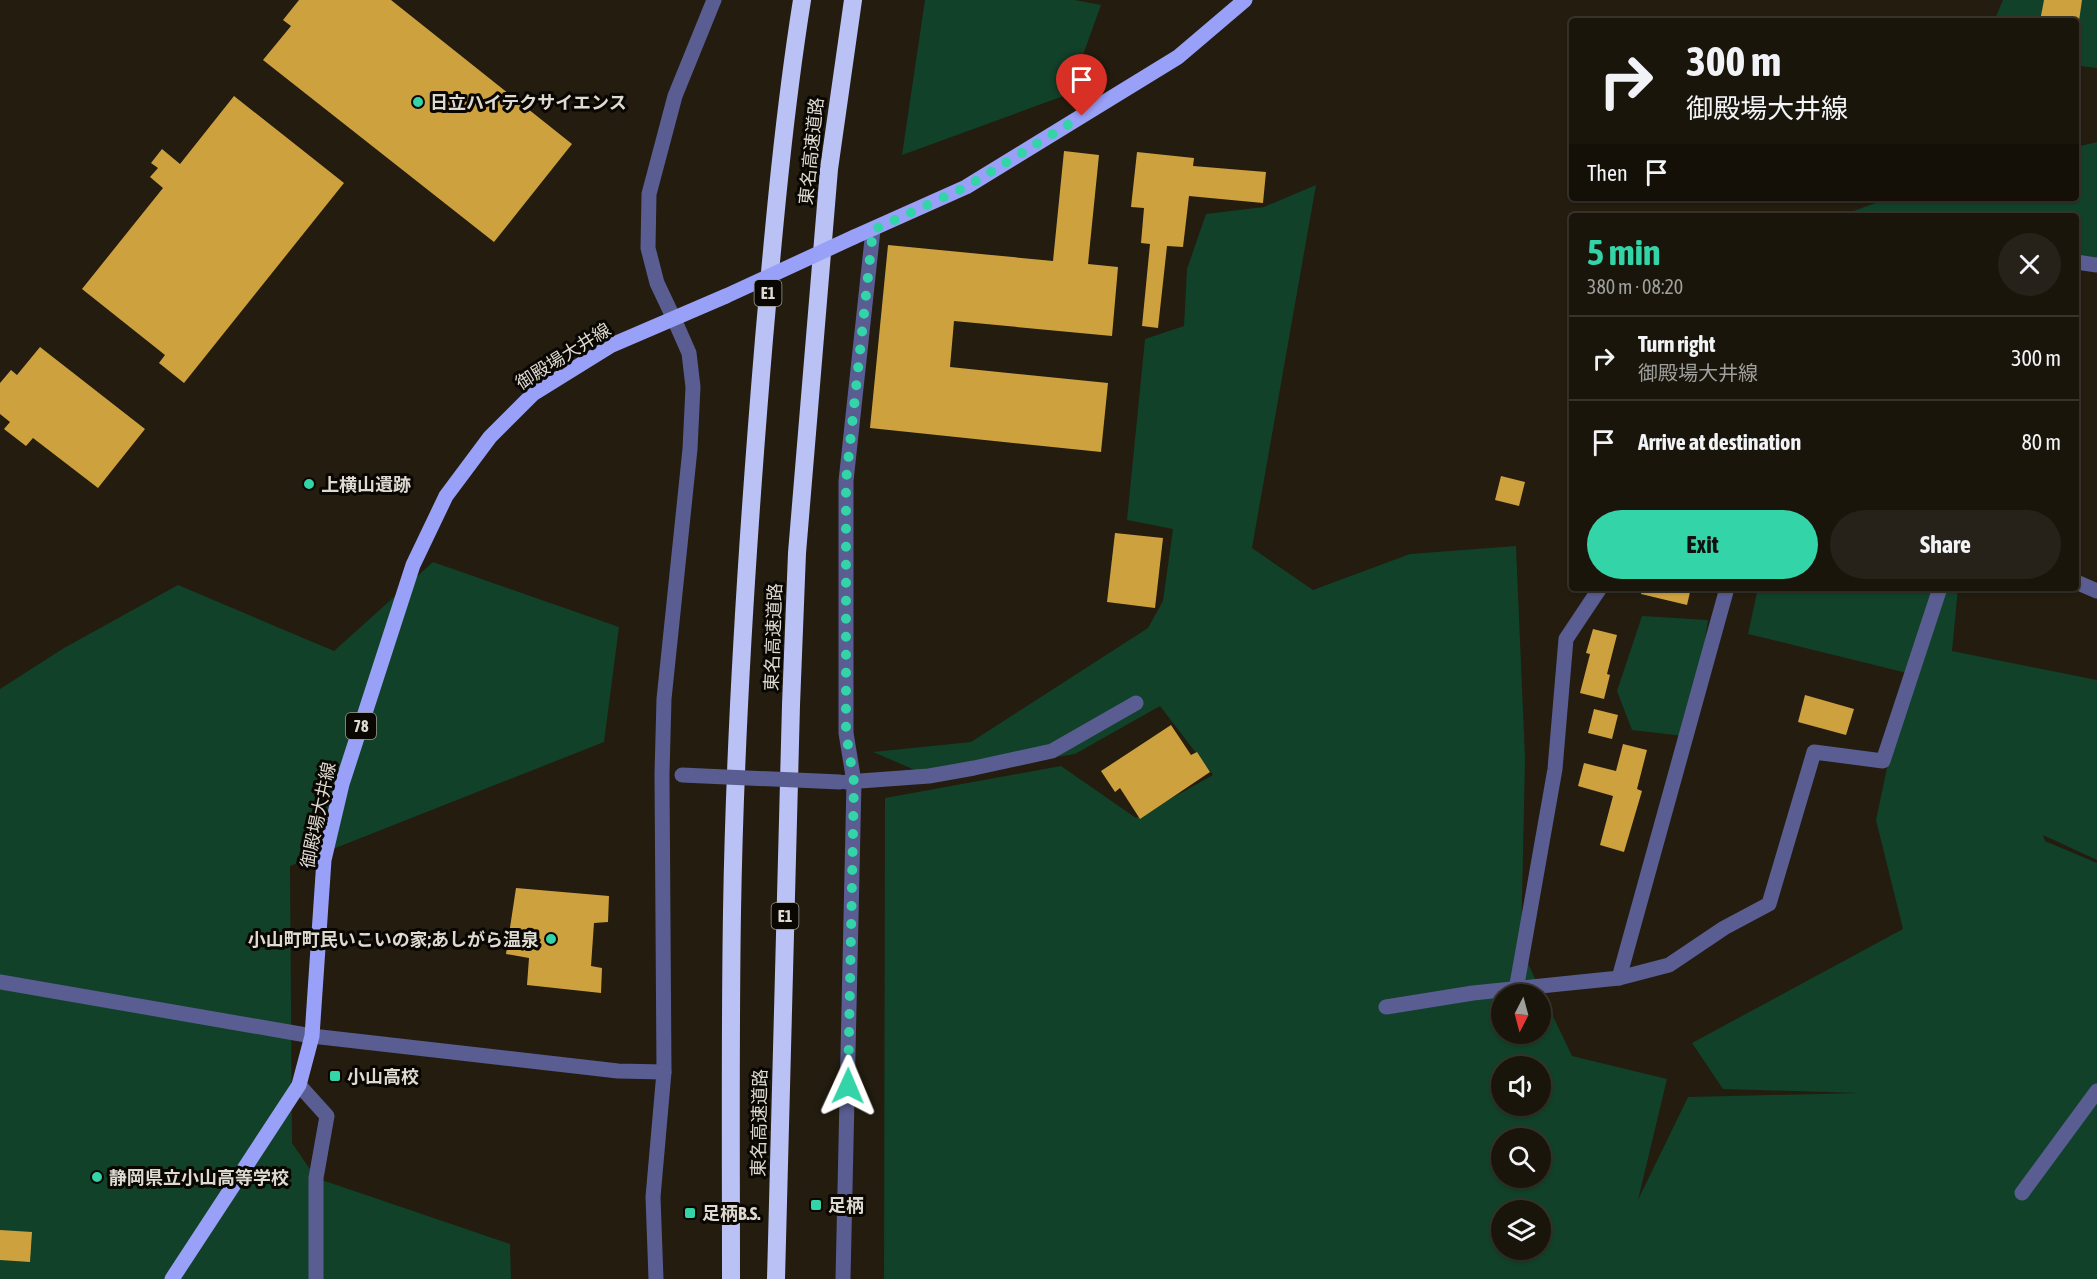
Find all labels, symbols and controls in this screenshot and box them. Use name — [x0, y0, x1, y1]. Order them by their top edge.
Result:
text: 300 m — [1686, 37, 1781, 85]
icon: right — [1587, 42, 1665, 120]
pin — [1056, 54, 1107, 116]
icon: arrive — [1065, 63, 1098, 96]
place label: 日立ハイテクサイエンス — [430, 92, 627, 113]
text: 御殿場大井線 — [1686, 93, 1848, 124]
marker: 日立ハイテクサイエンス — [411, 95, 425, 109]
street label: 東名高速道路 — [795, 96, 827, 206]
icon: arrive — [1640, 156, 1673, 189]
text: Then — [1587, 160, 1628, 186]
text: 5 min — [1587, 231, 1661, 273]
button: close — [1998, 233, 2061, 296]
text: 380 m · 08:20 — [1587, 275, 1683, 298]
road number: E1 — [754, 280, 782, 306]
street label: 御殿場大井線 — [512, 318, 614, 394]
text: Turn right — [1638, 331, 1715, 357]
icon: right — [1587, 342, 1620, 375]
text: 300 m — [2011, 345, 2061, 371]
text: 御殿場大井線 — [1638, 361, 1758, 384]
icon: arrive — [1587, 426, 1620, 459]
text: Arrive at destination — [1638, 429, 1801, 455]
text: 80 m — [2021, 429, 2061, 455]
place label: 上横山遺跡 — [321, 474, 411, 495]
marker: 上横山遺跡 — [302, 477, 316, 491]
button: Exit — [1587, 510, 1818, 579]
button: Share — [1830, 510, 2061, 579]
street label: 東名高速道路 — [761, 583, 785, 691]
road number: 78 — [346, 713, 376, 739]
street label: 御殿場大井線 — [297, 760, 339, 870]
road number: E1 — [772, 903, 798, 929]
place label: 小山町町民いこいの家;あしがら温泉 — [248, 929, 539, 950]
marker: 小山町町民いこいの家;あしがら温泉 — [544, 932, 558, 946]
north arrow — [1491, 984, 1551, 1044]
map controls — [1491, 984, 1551, 1260]
position arrow — [816, 1054, 880, 1118]
button: sound — [1491, 1056, 1551, 1116]
place label: 小山高校 — [347, 1066, 419, 1087]
marker: 小山高校 — [328, 1069, 342, 1083]
street label: 東名高速道路 — [748, 1069, 770, 1177]
button: search — [1491, 1128, 1551, 1188]
place label: 静岡県立小山高等学校 — [109, 1167, 289, 1188]
marker: 静岡県立小山高等学校 — [90, 1170, 104, 1184]
place label: 足柄 — [828, 1195, 864, 1216]
marker: 足柄 — [809, 1198, 823, 1212]
button: layers — [1491, 1200, 1551, 1260]
place label: 足柄B.S. — [702, 1203, 761, 1224]
marker: 足柄B.S. — [683, 1206, 697, 1220]

